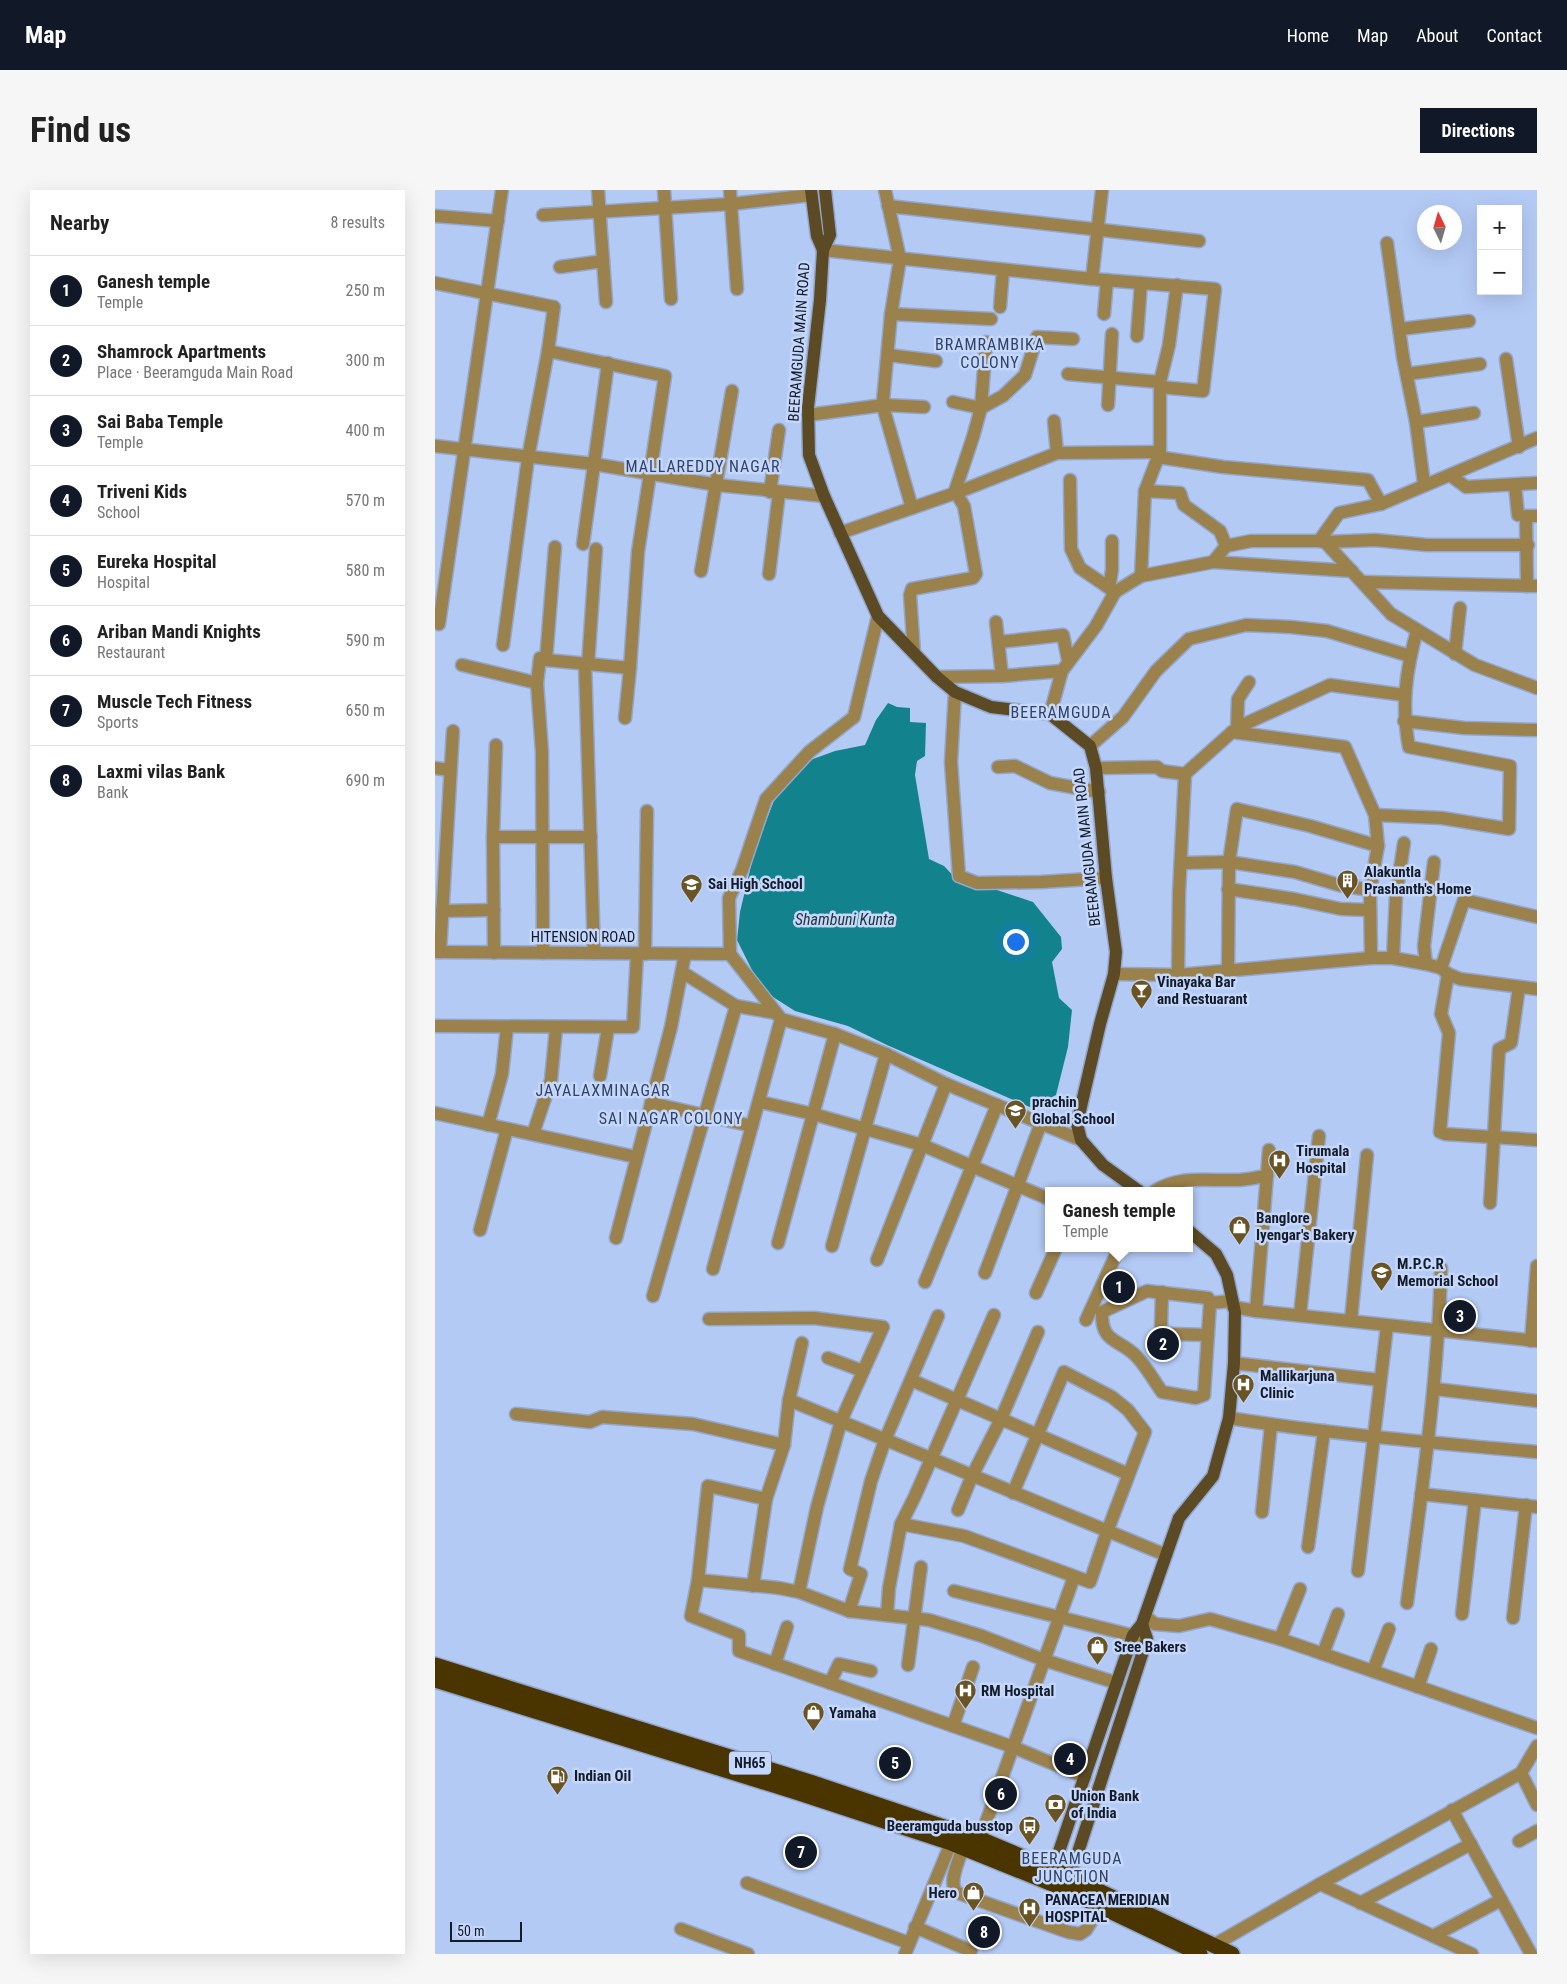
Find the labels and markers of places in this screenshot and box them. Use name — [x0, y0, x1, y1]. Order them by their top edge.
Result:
place label: Alakuntla Prashanth's Home — [1364, 863, 1471, 898]
building icon: Alakuntla Prashanth's Home — [1336, 869, 1360, 900]
school or university icon: Sai High School — [680, 872, 704, 903]
place label: Sai High School — [708, 875, 803, 893]
place label: Vinayaka Bar and Restuarant — [1157, 973, 1248, 1008]
bar icon: Vinayaka Bar and Restuarant — [1129, 979, 1153, 1010]
place label: prachin Global School — [1032, 1093, 1115, 1128]
school or university icon: prachin Global School — [1004, 1099, 1028, 1130]
place label: Tirumala Hospital — [1296, 1142, 1349, 1177]
hospital icon: Tirumala Hospital — [1268, 1148, 1292, 1179]
place label: Banglore Iyengar's Bakery — [1256, 1209, 1355, 1244]
shop icon: Banglore Iyengar's Bakery — [1228, 1215, 1252, 1246]
place label: M.P.C.R Memorial School — [1397, 1255, 1498, 1290]
school or university icon: M.P.C.R Memorial School — [1369, 1261, 1393, 1292]
pin: 1 — [1103, 1268, 1135, 1306]
pin: 3 — [1444, 1297, 1476, 1335]
pin: 2 — [1147, 1325, 1179, 1363]
place label: Mallikarjuna Clinic — [1260, 1367, 1335, 1402]
hospital icon: Mallikarjuna Clinic — [1232, 1373, 1256, 1404]
shop icon: Sree Bakers — [1086, 1635, 1110, 1666]
place label: Sree Bakers — [1114, 1638, 1186, 1656]
hospital icon: RM Hospital — [953, 1679, 977, 1710]
place label: RM Hospital — [981, 1682, 1054, 1700]
shop icon: Yamaha — [801, 1701, 825, 1732]
place label: Yamaha — [829, 1704, 876, 1722]
pin: 4 — [1054, 1740, 1086, 1778]
pin: 5 — [879, 1744, 911, 1782]
fuel station icon: Indian Oil — [546, 1764, 570, 1795]
place label: Indian Oil — [574, 1767, 631, 1785]
pin: 6 — [985, 1775, 1017, 1813]
place label: Union Bank of India — [1071, 1787, 1140, 1822]
bank icon: Union Bank of India — [1043, 1793, 1067, 1824]
bus stop icon: Beeramguda busstop — [1017, 1814, 1041, 1845]
place label: Beeramguda busstop — [887, 1817, 1013, 1835]
pin: 7 — [785, 1833, 817, 1871]
shop icon: Hero — [961, 1881, 985, 1912]
place label: Hero — [928, 1884, 957, 1902]
place label: PANACEA MERIDIAN HOSPITAL — [1045, 1891, 1170, 1926]
hospital icon: PANACEA MERIDIAN HOSPITAL — [1017, 1897, 1041, 1928]
pin: 8 — [968, 1913, 1000, 1951]

